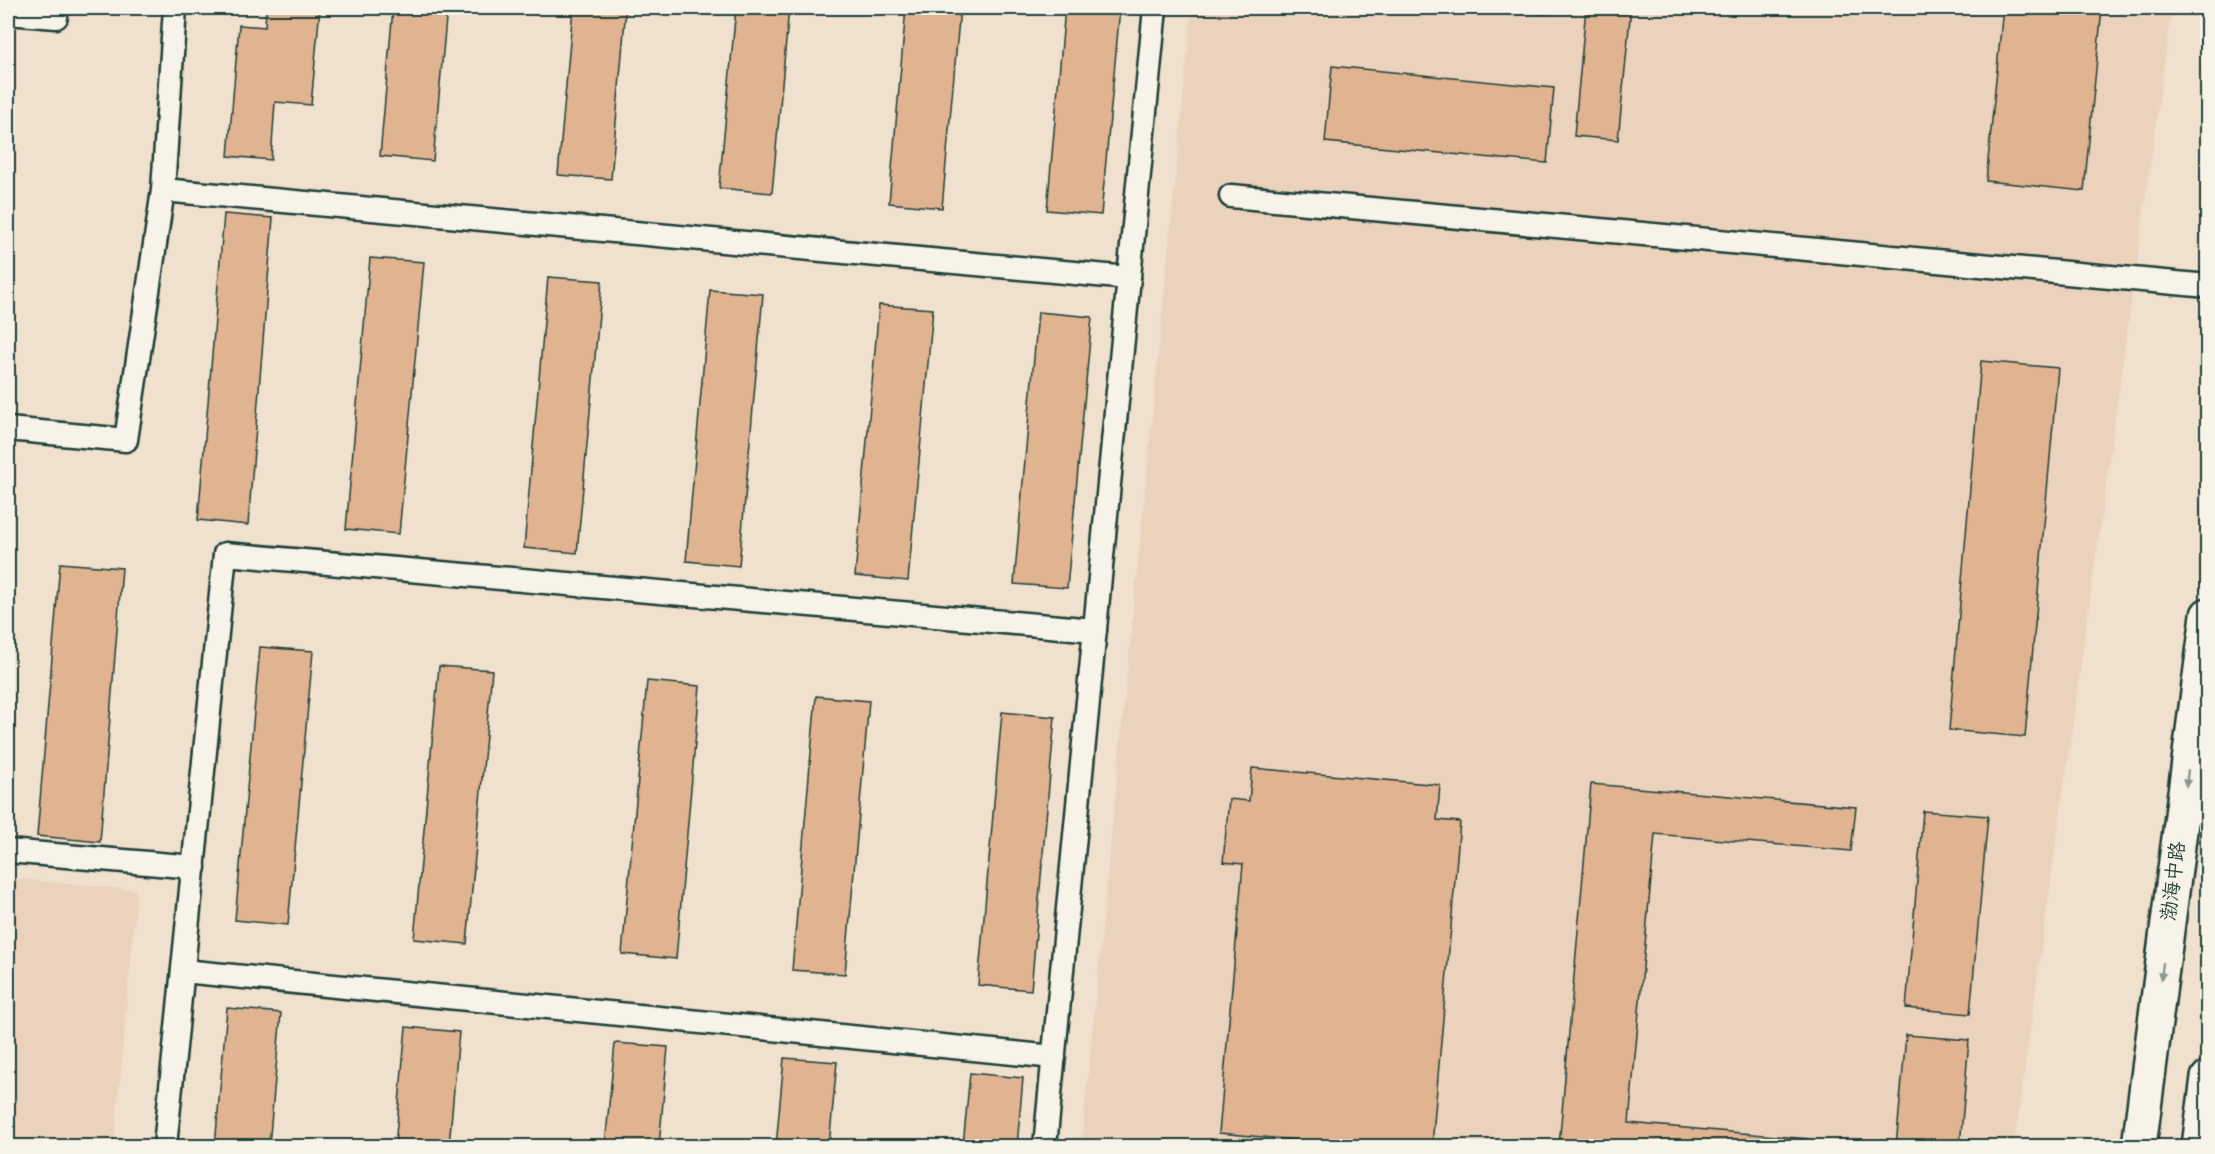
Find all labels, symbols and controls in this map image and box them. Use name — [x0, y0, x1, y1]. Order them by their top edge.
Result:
one-way arrow — [2182, 768, 2191, 787]
street label: 渤海中路 — [2151, 838, 2195, 923]
one-way arrow — [2157, 962, 2167, 981]

